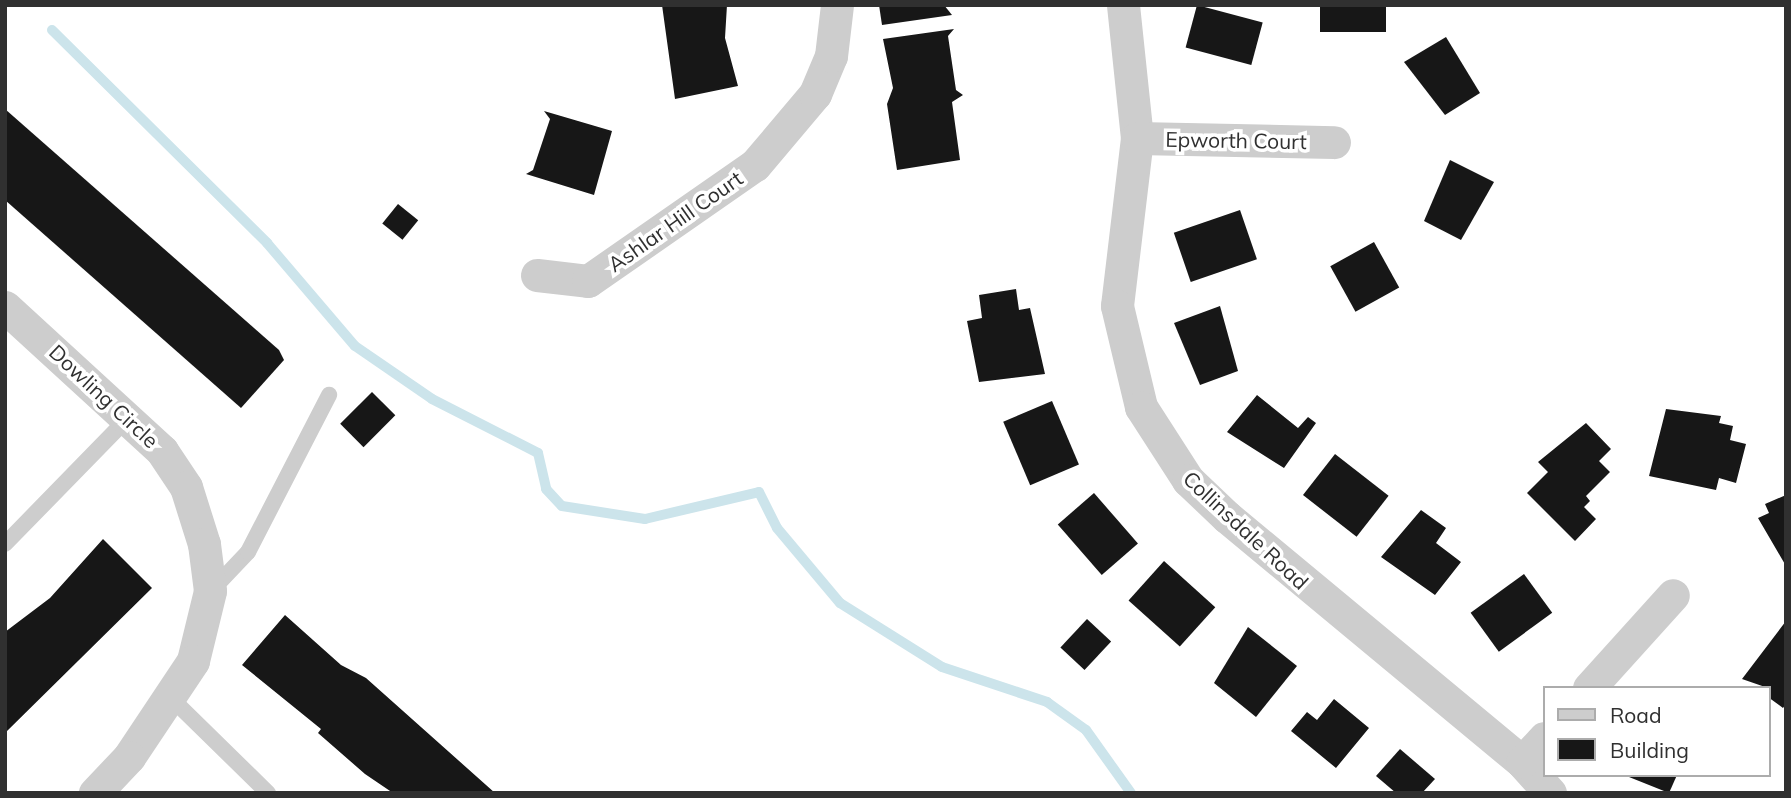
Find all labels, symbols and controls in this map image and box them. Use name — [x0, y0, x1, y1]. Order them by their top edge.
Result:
street label: Epworth Court — [1165, 126, 1307, 154]
street label: Ashlar Hill Court — [603, 165, 747, 277]
street label: Dowling Circle — [44, 339, 164, 453]
street label: Collinsdale Road — [1178, 466, 1314, 594]
legend — [1542, 686, 1770, 777]
text: Road — [1610, 702, 1661, 728]
text: Building — [1610, 737, 1689, 763]

